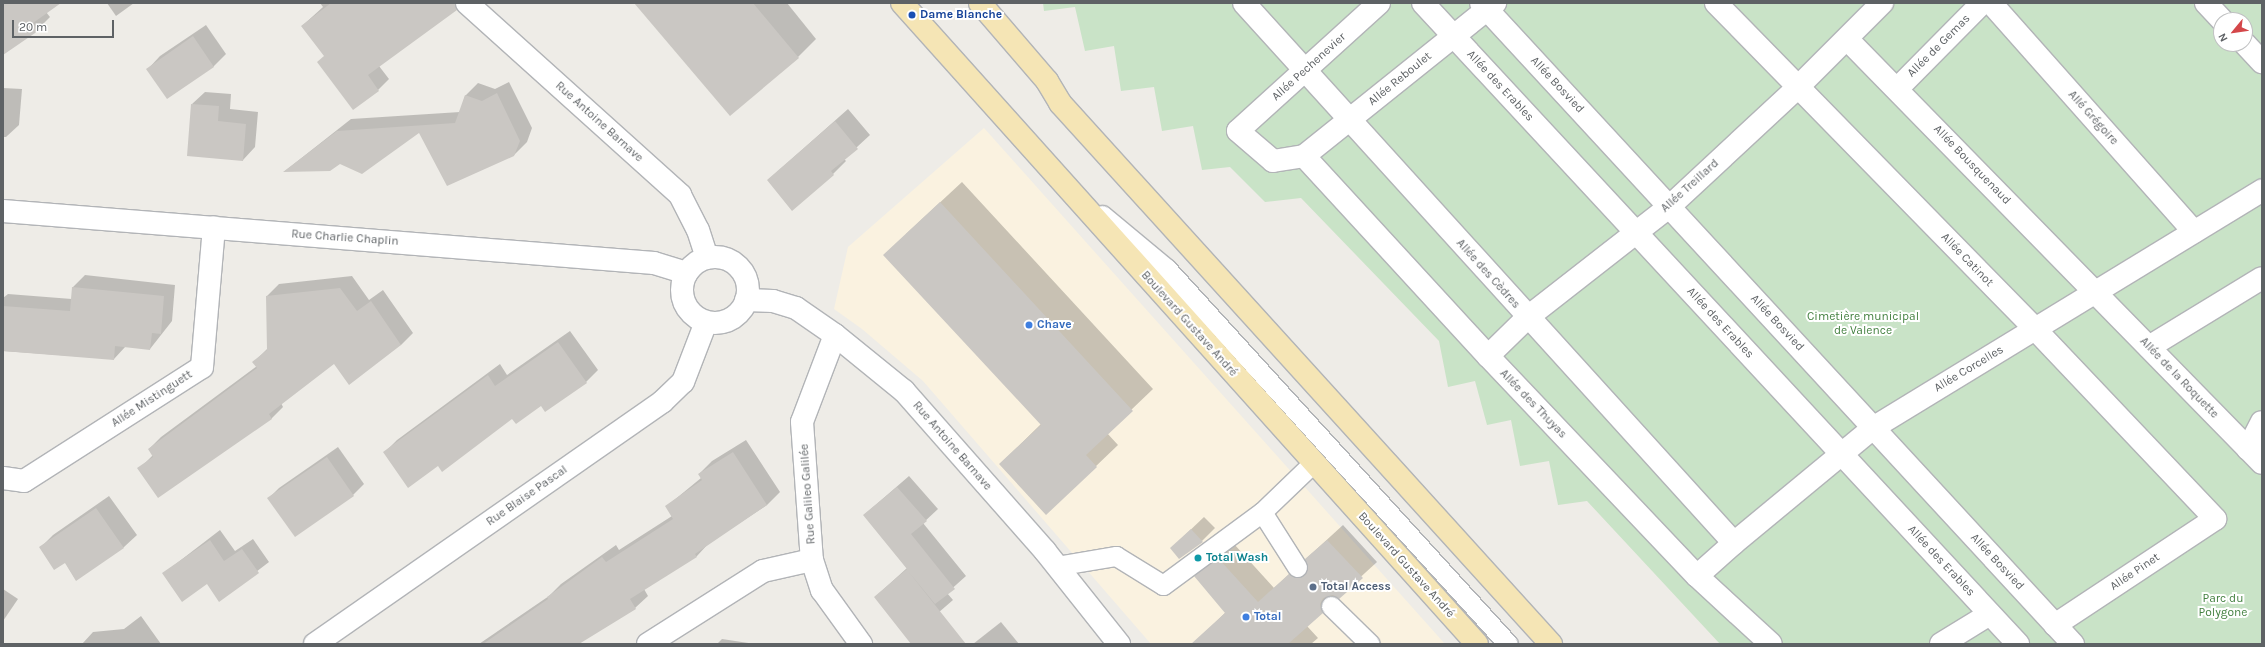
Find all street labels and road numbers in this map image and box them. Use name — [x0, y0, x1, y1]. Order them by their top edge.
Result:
street label: Allée de Gemas — [1905, 12, 1973, 80]
street label: Allée Pechenevier — [1269, 30, 1349, 104]
street label: Allée des Erables — [1463, 48, 1537, 124]
street label: Allée Reboulet — [1365, 49, 1435, 109]
street label: Allée Bosvied — [1527, 54, 1587, 116]
street label: Rue Antoine Barnave — [552, 79, 646, 165]
street label: Allé Grégoire — [2065, 88, 2121, 148]
street label: Allée Bousquenaud — [1930, 122, 2014, 208]
street label: Allée Treillard — [1658, 156, 1722, 216]
street label: Rue Charlie Chaplin — [291, 227, 399, 249]
street label: Allée Catinot — [1938, 230, 1996, 290]
street label: Allée des Cèdres — [1453, 236, 1523, 312]
street label: Boulevard Gustave André — [1138, 268, 1240, 380]
street label: Allée des Erables — [1683, 285, 1757, 361]
street label: Allée Bosvied — [1747, 292, 1807, 354]
street label: Allée de la Roquette — [2137, 334, 2221, 422]
street label: Allée Corcelles — [1932, 343, 2006, 395]
street label: Allée des Thuyas — [1496, 367, 1570, 441]
street label: Allée Mistinguett — [109, 368, 195, 430]
street label: Rue Antoine Barnave — [909, 399, 995, 493]
street label: Rue Galileo Galilée — [797, 443, 819, 545]
street label: Rue Blaise Pascal — [484, 463, 570, 529]
street label: Boulevard Gustave André — [1355, 509, 1457, 621]
street label: Allée des Erables — [1904, 523, 1978, 599]
street label: Allée Bosvied — [1967, 531, 2027, 593]
street label: Allée Pinet — [2107, 550, 2163, 594]

